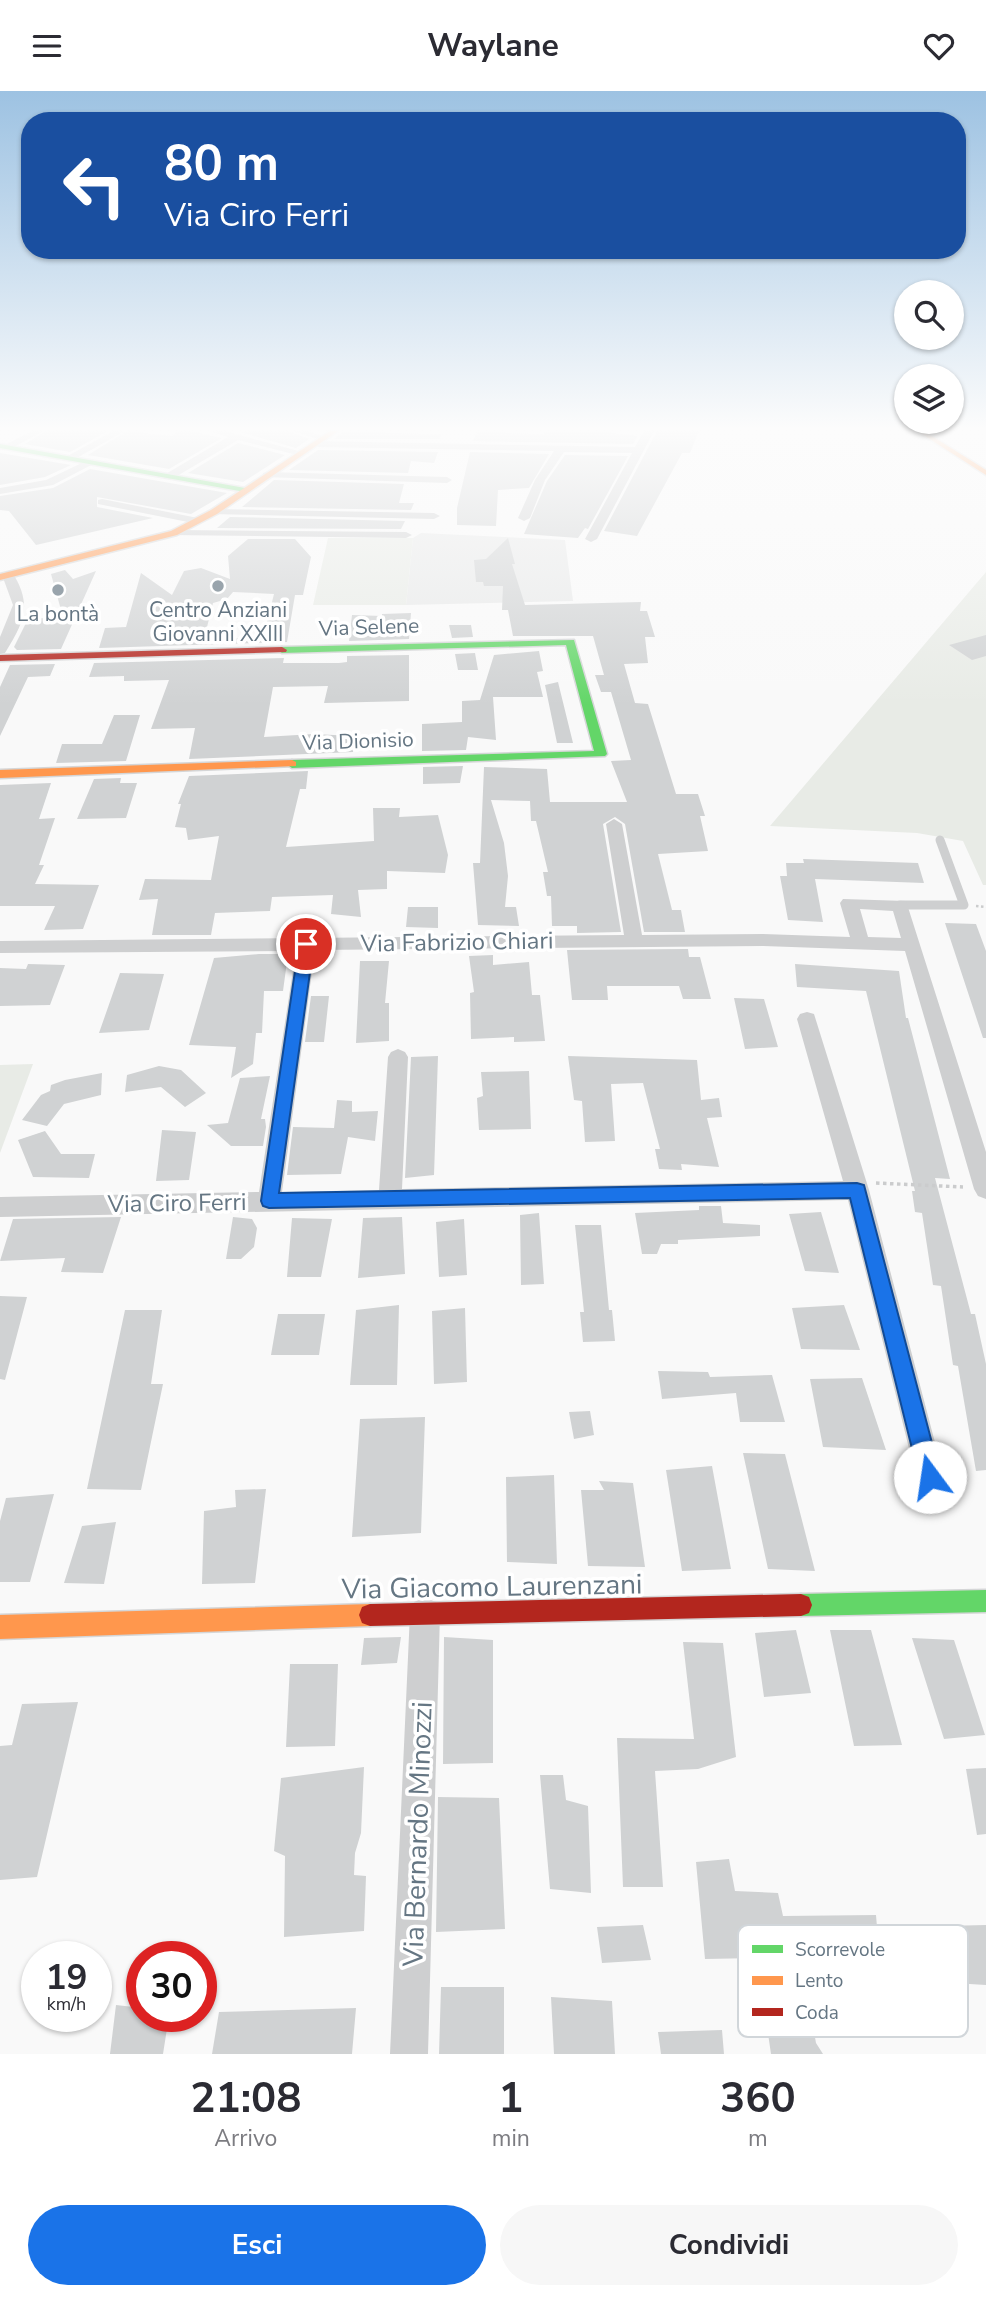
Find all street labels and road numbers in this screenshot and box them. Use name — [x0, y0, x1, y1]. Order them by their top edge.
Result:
street label: Via Selene — [317, 611, 420, 643]
street label: Via Dionisio — [301, 725, 414, 757]
street label: Via Fabrizio Chiari — [359, 924, 554, 960]
street label: Via Ciro Ferri — [106, 1186, 247, 1220]
street label: Via Giacomo Laurenzani — [340, 1565, 643, 1609]
street label: Via Bernardo Minozzi — [394, 1701, 442, 1968]

